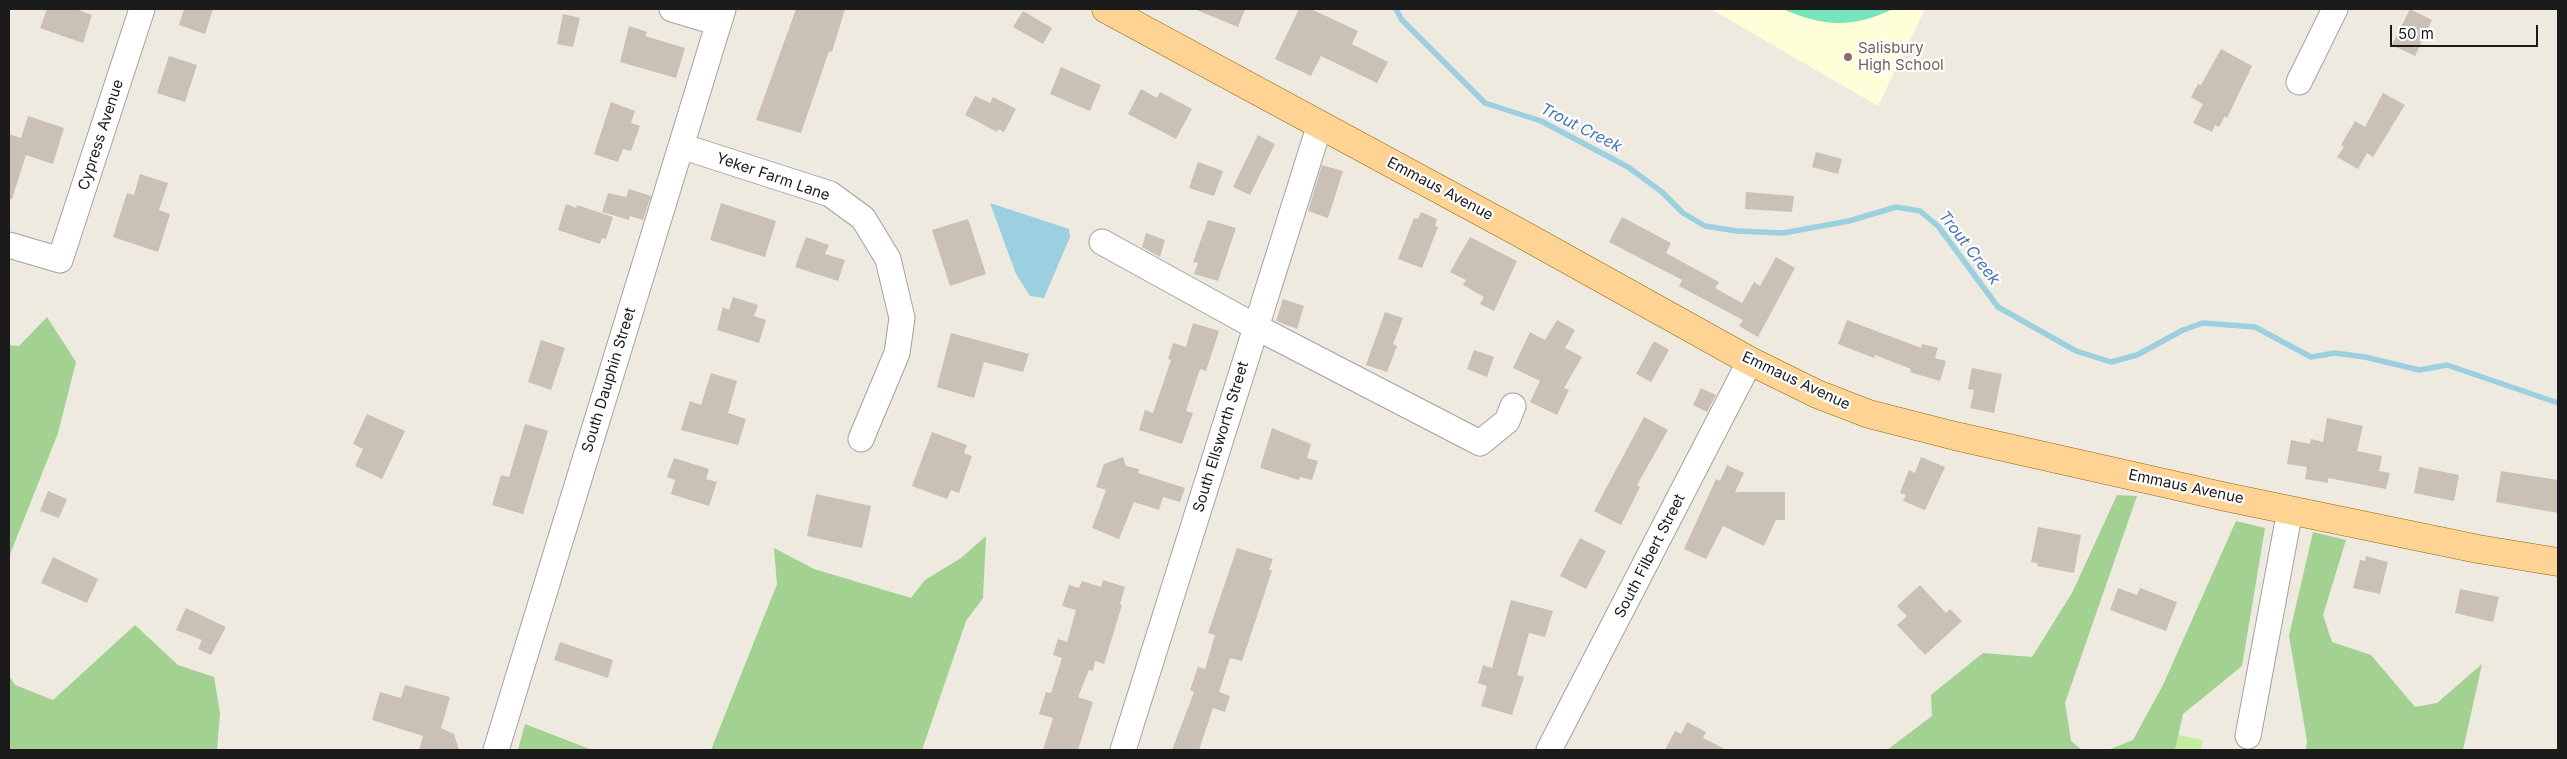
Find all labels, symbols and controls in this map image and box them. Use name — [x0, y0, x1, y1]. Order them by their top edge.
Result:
scale bar — [2392, 15, 2540, 47]
text: 50 m — [2398, 24, 2434, 43]
place label: Salisbury High School — [1858, 39, 1944, 74]
marker: Salisbury High School — [1842, 51, 1854, 63]
street label: Cypress Avenue — [75, 77, 127, 193]
water label: Trout Creek — [1537, 99, 1625, 157]
street label: Yeker Farm Lane — [714, 149, 832, 205]
street label: Emmaus Avenue — [1384, 153, 1496, 225]
water label: Trout Creek — [1934, 207, 2004, 289]
street label: South Dauphin Street — [578, 305, 640, 455]
street label: Emmaus Avenue — [1739, 348, 1853, 414]
street label: South Ellsworth Street — [1189, 359, 1253, 515]
street label: Emmaus Avenue — [2127, 466, 2245, 508]
street label: South Filbert Street — [1611, 491, 1689, 621]

